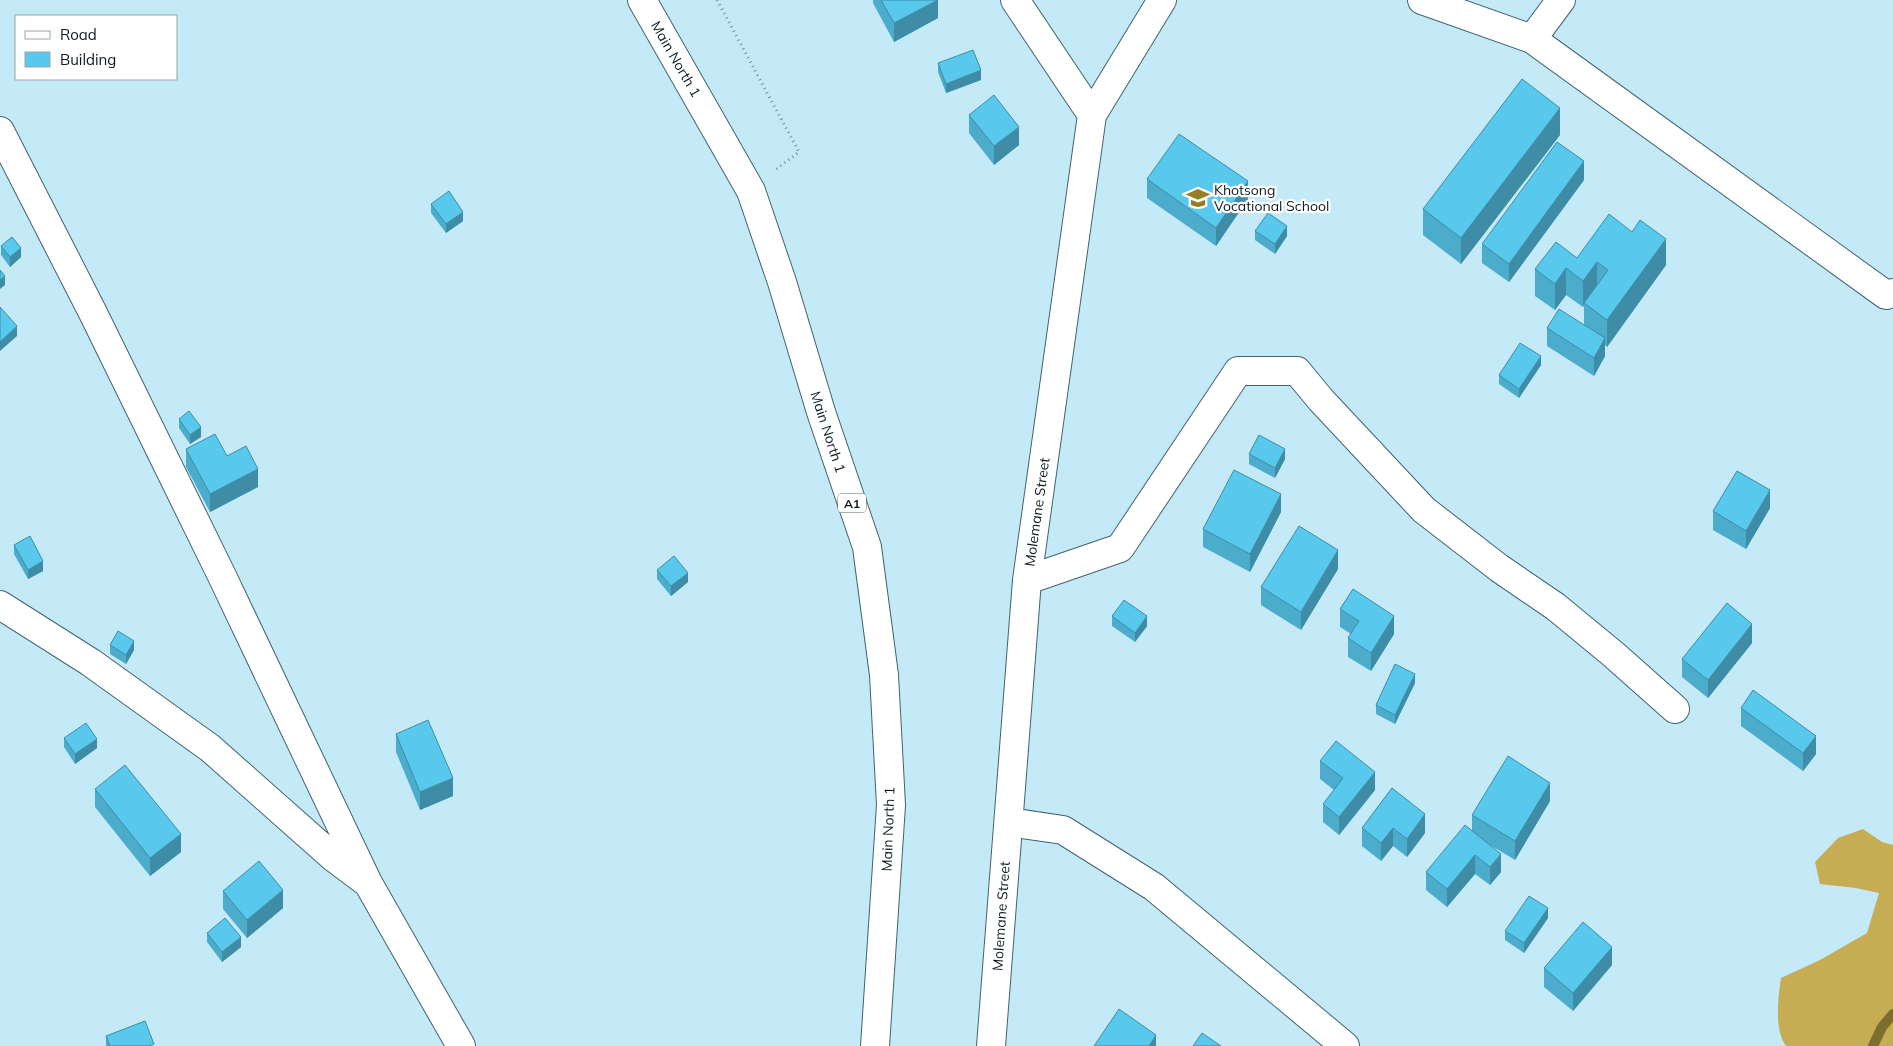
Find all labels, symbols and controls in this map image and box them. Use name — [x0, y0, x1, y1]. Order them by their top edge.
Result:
legend — [15, 15, 178, 80]
street label: Main North 1 — [647, 18, 705, 100]
text: Road — [60, 25, 97, 44]
text: Building — [60, 50, 116, 69]
place label: Khotsong Vocational School — [1214, 181, 1329, 215]
school or university icon: Khotsong Vocational School — [1185, 185, 1211, 211]
street label: Main North 1 — [806, 389, 850, 475]
street label: Molemane Street — [1020, 456, 1054, 568]
road number: A1 — [838, 493, 866, 512]
street label: Main North 1 — [878, 786, 898, 872]
street label: Molemane Street — [988, 860, 1014, 971]

